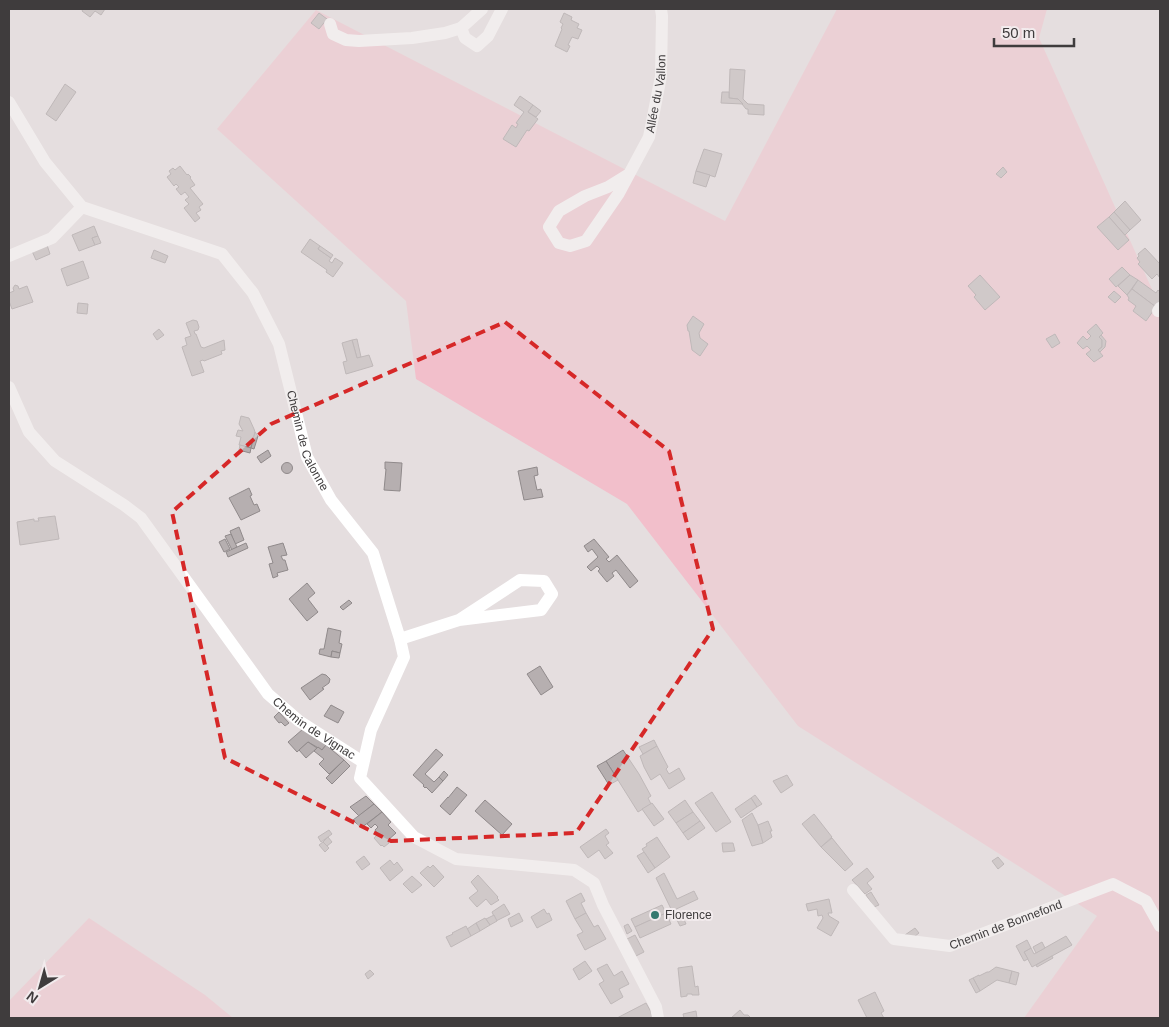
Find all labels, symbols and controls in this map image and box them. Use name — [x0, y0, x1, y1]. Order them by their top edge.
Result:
scale bar — [994, 15, 1074, 47]
text: 50 m — [1002, 24, 1035, 41]
street label: Allée du Vallon — [643, 54, 668, 134]
street label: Chemin de Calonne — [284, 389, 332, 494]
street label: Chemin de Vignac — [270, 694, 358, 762]
street label: Chemin de Bonnefond — [947, 897, 1064, 953]
place label: Florence — [665, 908, 712, 922]
marker: Florence — [649, 909, 661, 921]
north arrow — [15, 962, 65, 1012]
text: N — [23, 988, 41, 1007]

